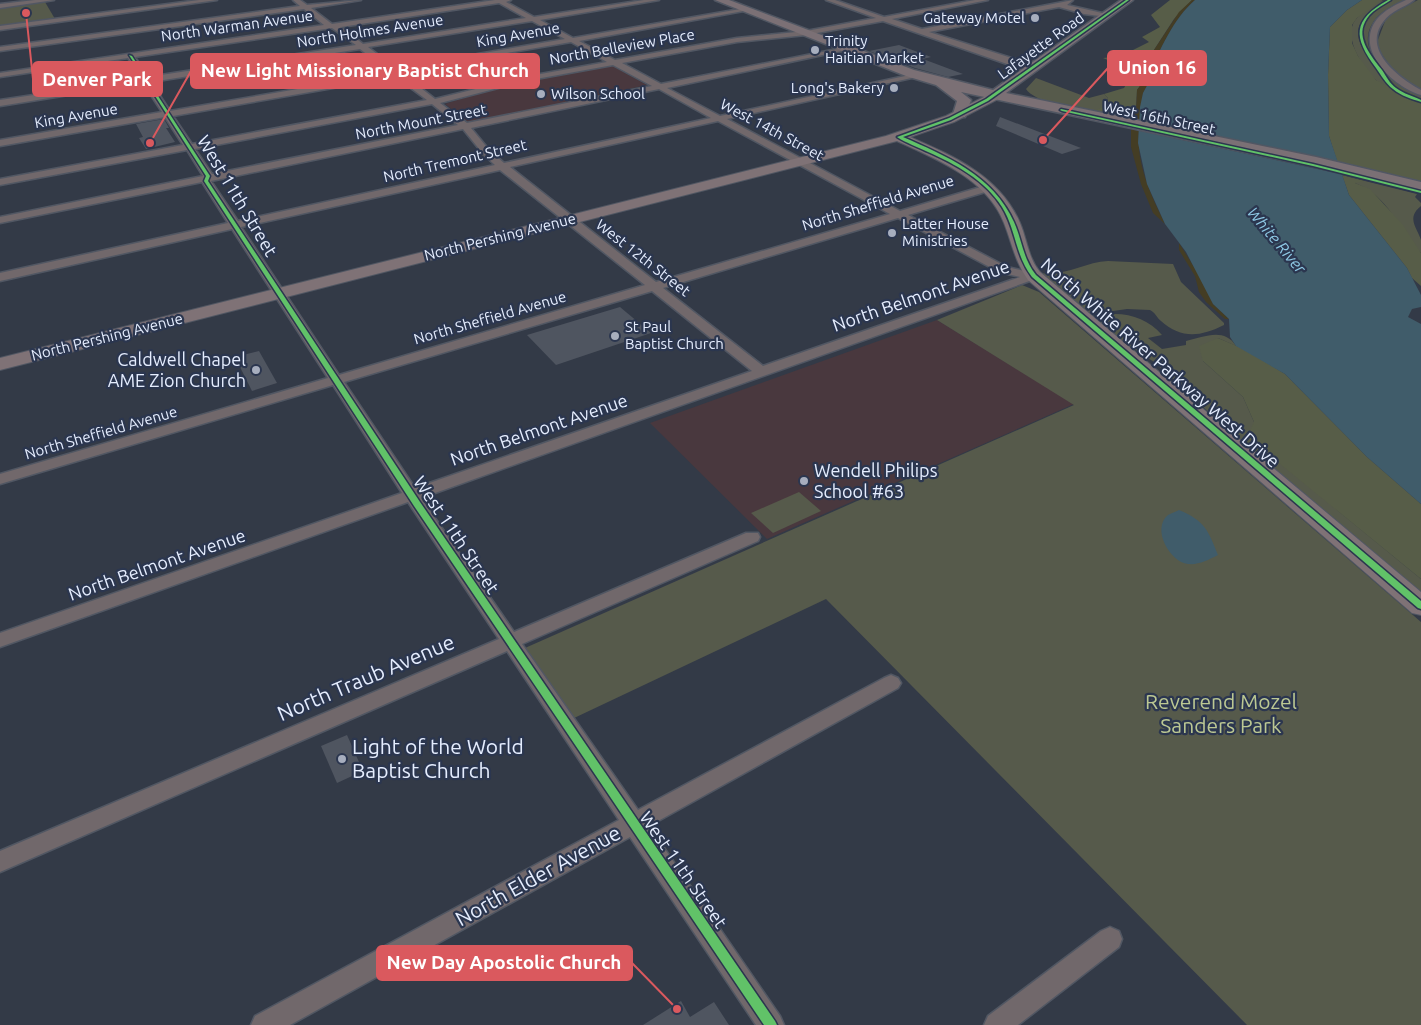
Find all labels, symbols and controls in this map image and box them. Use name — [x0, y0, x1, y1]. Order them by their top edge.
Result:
street label: North Warman Avenue — [160, 6, 314, 45]
place label: Gateway Motel — [923, 9, 1025, 26]
street label: Lafayette Road — [994, 9, 1087, 83]
street label: North Holmes Avenue — [296, 11, 444, 50]
marker: Gateway Motel — [1029, 12, 1041, 24]
street label: King Avenue — [475, 19, 561, 50]
street label: North Belleview Place — [548, 25, 696, 68]
place label: Trinity Haitian Market — [825, 32, 924, 66]
marker: Trinity Haitian Market — [809, 44, 821, 56]
callout: Union 16 — [1108, 51, 1206, 85]
callout: New Light Missionary Baptist Church — [191, 54, 539, 88]
text: Union 16 — [1118, 56, 1196, 78]
text: New Light Missionary Baptist Church — [201, 59, 529, 81]
callout: Denver Park — [33, 62, 162, 96]
text: Denver Park — [42, 68, 152, 90]
place label: Long's Bakery — [791, 79, 884, 96]
marker: Long's Bakery — [888, 82, 900, 94]
place label: Wilson School — [551, 85, 645, 102]
marker: Wilson School — [535, 88, 547, 100]
street label: West 14th Street — [718, 95, 827, 164]
street label: West 16th Street — [1101, 97, 1217, 138]
street label: King Avenue — [33, 100, 119, 131]
street label: North Mount Street — [354, 100, 488, 143]
street label: West 11th Street — [194, 131, 282, 260]
street label: North Tremont Street — [382, 136, 528, 185]
street label: North Sheffield Avenue — [800, 171, 956, 234]
water label: White River — [1244, 203, 1310, 277]
street label: North Pershing Avenue — [422, 209, 577, 264]
place label: Latter House Ministries — [902, 215, 989, 249]
street label: West 12th Street — [593, 216, 694, 300]
marker: Latter House Ministries — [886, 227, 898, 239]
street label: North White River Parkway West Drive — [1038, 253, 1284, 471]
street label: North Belmont Avenue — [830, 255, 1012, 335]
street label: North Sheffield Avenue — [412, 288, 568, 347]
street label: North Pershing Avenue — [29, 309, 184, 364]
place label: St Paul Baptist Church — [625, 318, 724, 352]
marker: St Paul Baptist Church — [609, 330, 621, 342]
place label: Caldwell Chapel AME Zion Church — [108, 349, 246, 390]
marker: Caldwell Chapel AME Zion Church — [250, 364, 262, 376]
street label: North Belmont Avenue — [448, 389, 630, 469]
street label: North Sheffield Avenue — [23, 403, 179, 462]
place label: Wendell Philips School #63 — [814, 460, 938, 501]
street label: West 11th Street — [410, 472, 504, 597]
marker: Wendell Philips School #63 — [798, 475, 810, 487]
street label: North Belmont Avenue — [66, 524, 248, 604]
street label: North Traub Avenue — [274, 629, 458, 725]
park label: Reverend Mozel Sanders Park — [1145, 689, 1297, 737]
place label: Light of the World Baptist Church — [352, 734, 524, 782]
marker: Light of the World Baptist Church — [336, 753, 348, 765]
street label: West 11th Street — [636, 807, 731, 931]
street label: North Elder Avenue — [451, 820, 624, 930]
callout: New Day Apostolic Church — [377, 946, 632, 980]
text: New Day Apostolic Church — [387, 951, 621, 973]

